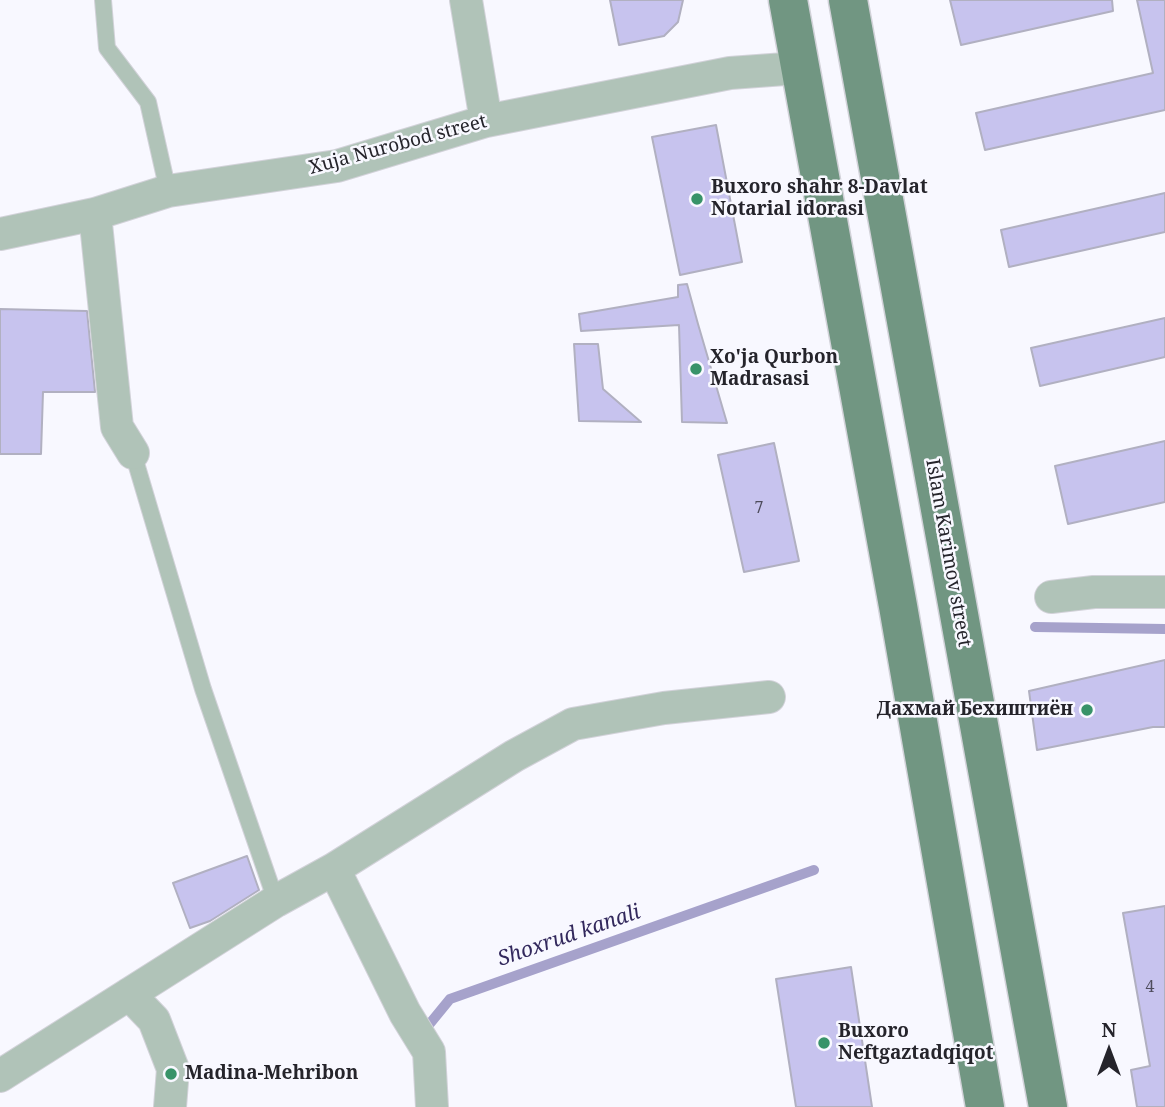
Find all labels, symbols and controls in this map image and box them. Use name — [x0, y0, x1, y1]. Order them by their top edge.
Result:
street label: Xuja Nurobod street — [307, 110, 489, 180]
place label: Buxoro shahr 8-Davlat Notarial idorasi — [711, 177, 928, 221]
marker: Buxoro shahr 8-Davlat Notarial idorasi — [689, 191, 705, 207]
place label: Xo'ja Qurbon Madrasasi — [710, 347, 838, 391]
marker: Xo'ja Qurbon Madrasasi — [688, 361, 704, 377]
street label: Islam Karimov street — [920, 457, 976, 649]
house number: 7 — [755, 498, 763, 518]
place label: Дахмай Бехиштиён — [877, 699, 1073, 721]
marker: Дахмай Бехиштиён — [1079, 702, 1095, 718]
water label: Shoxrud kanali — [494, 900, 644, 972]
house number: 4 — [1146, 977, 1154, 997]
north arrow — [1074, 1016, 1144, 1086]
text: N — [1102, 1017, 1116, 1043]
place label: Buxoro Neftgaztadqiqot — [838, 1021, 993, 1065]
marker: Buxoro Neftgaztadqiqot — [816, 1035, 832, 1051]
place label: Madina-Mehribon — [185, 1063, 358, 1085]
marker: Madina-Mehribon — [163, 1066, 179, 1082]

